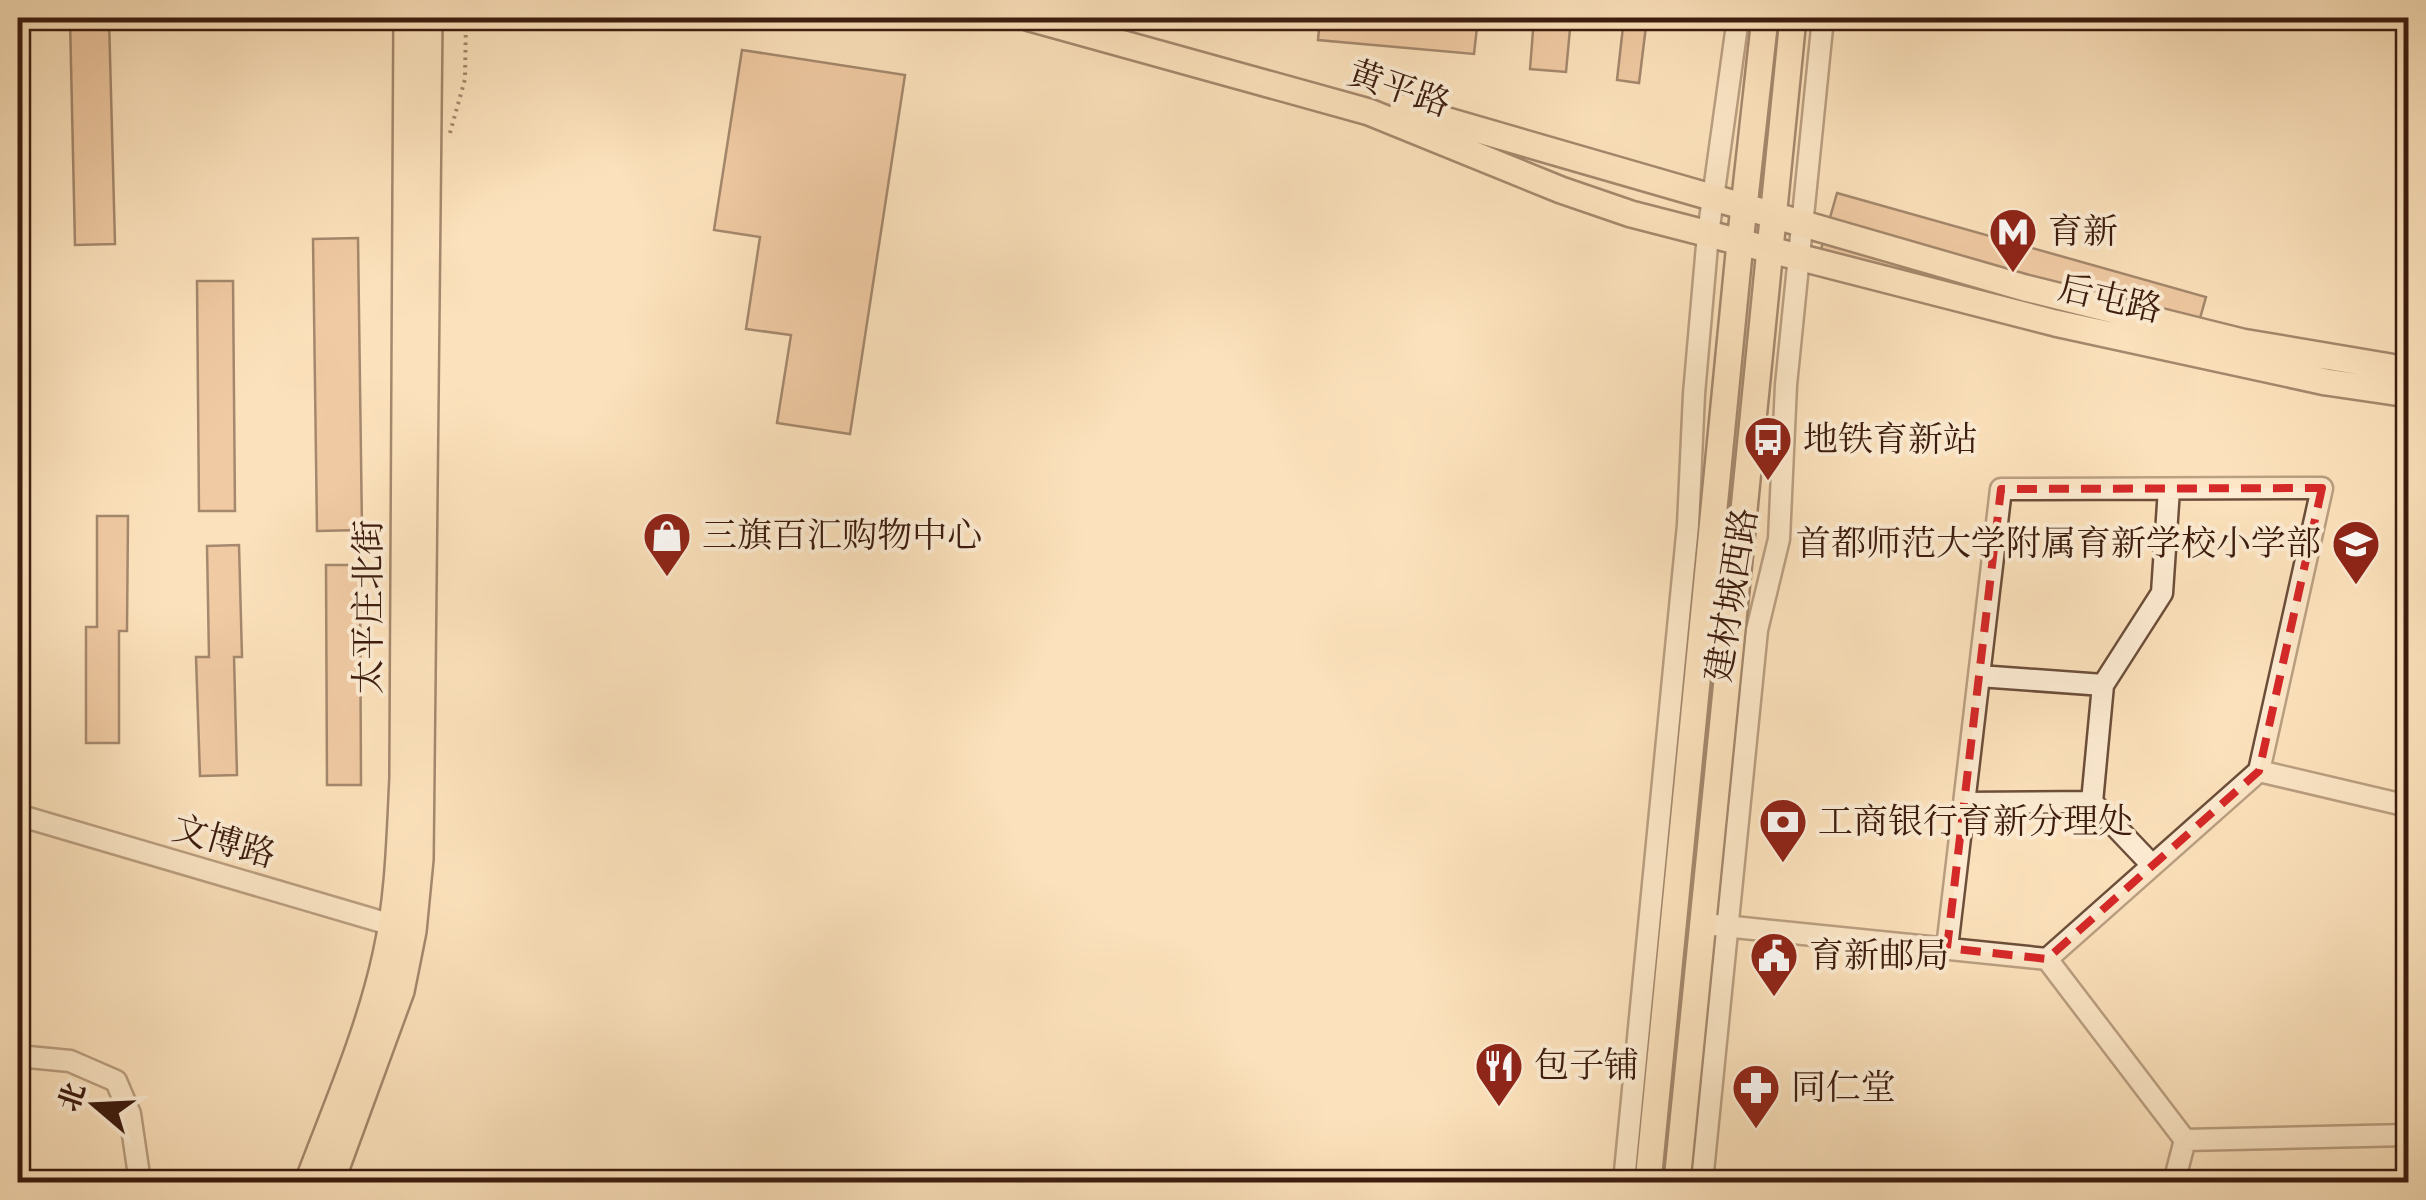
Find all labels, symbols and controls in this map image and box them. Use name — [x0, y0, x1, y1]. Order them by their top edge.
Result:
street label: 黄平路 — [1342, 51, 1456, 127]
metro station icon: 育新 — [1987, 206, 2039, 274]
place label: 育新 — [2048, 210, 2118, 254]
street label: 后屯路 — [2054, 266, 2166, 332]
bus stop icon: 地铁育新站 — [1742, 414, 1794, 482]
place label: 地铁育新站 — [1803, 418, 1978, 462]
street label: 建材城西路 — [1697, 505, 1767, 685]
shop icon: 三旗百汇购物中心 — [641, 510, 693, 578]
place label: 三旗百汇购物中心 — [702, 514, 982, 558]
school or university icon: 首都师范大学附属育新学校小学部 — [2330, 518, 2382, 586]
street label: 太平庄北街 — [347, 519, 391, 695]
place label: 首都师范大学附属育新学校小学部 — [1796, 522, 2321, 566]
bank icon: 工商银行育新分理处 — [1757, 796, 1809, 864]
place label: 工商银行育新分理处 — [1818, 800, 2133, 844]
street label: 文博路 — [167, 806, 281, 878]
public building icon: 育新邮局 — [1748, 930, 1800, 998]
place label: 育新邮局 — [1809, 934, 1949, 978]
restaurant icon: 包子铺 — [1473, 1040, 1525, 1108]
place label: 包子铺 — [1534, 1044, 1639, 1088]
north arrow — [45, 1055, 145, 1155]
pharmacy icon: 同仁堂 — [1730, 1062, 1782, 1130]
place label: 同仁堂 — [1791, 1066, 1896, 1110]
text: 北 — [52, 1078, 94, 1116]

